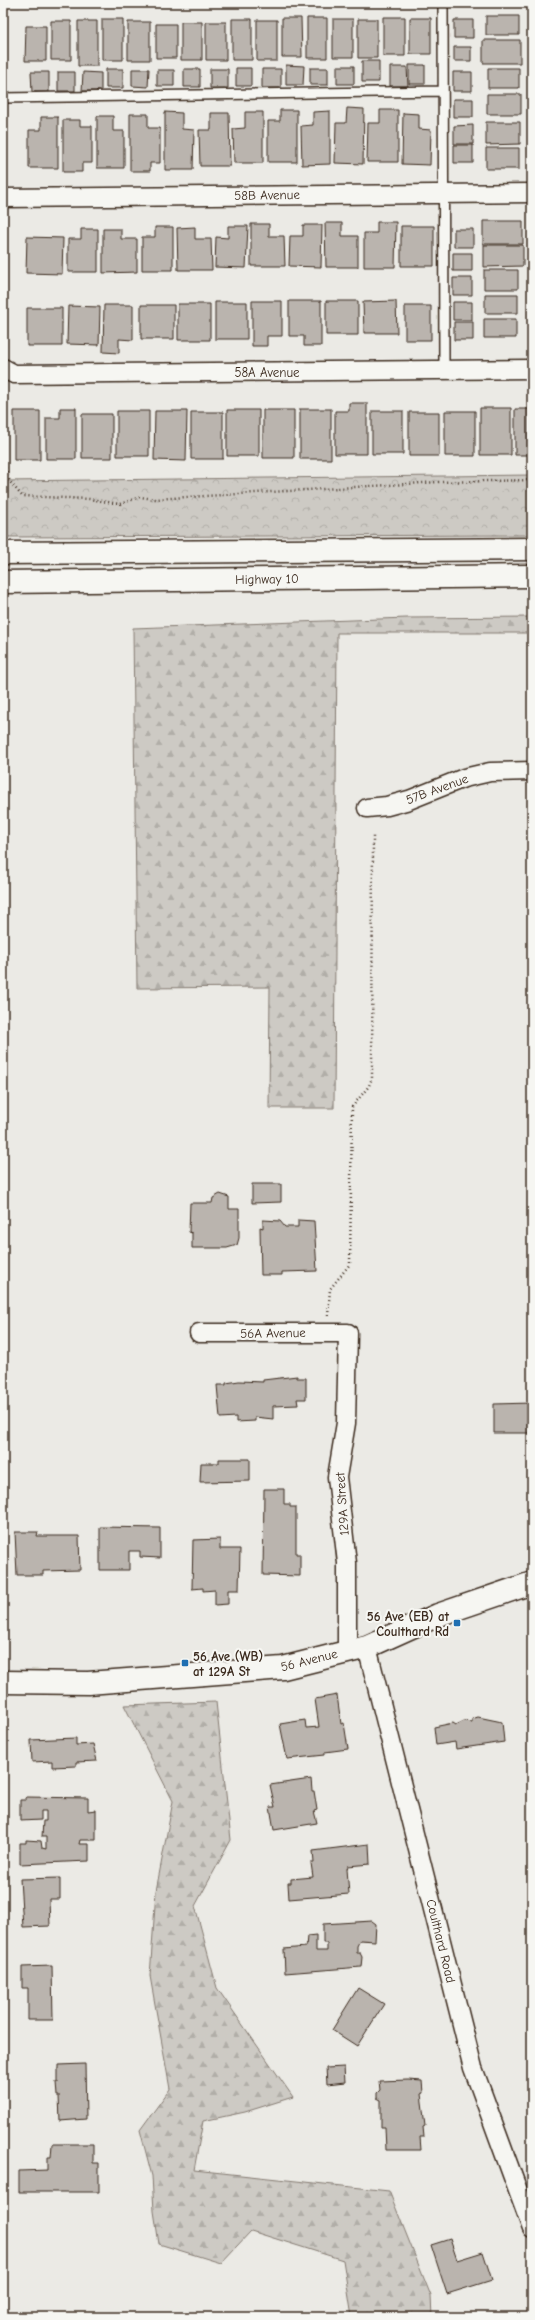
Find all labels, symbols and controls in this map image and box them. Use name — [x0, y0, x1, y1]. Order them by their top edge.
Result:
street label: 58B Avenue — [234, 187, 300, 203]
street label: 58A Avenue — [234, 365, 300, 380]
street label: Highway 10 — [235, 571, 299, 587]
street label: 57B Avenue — [404, 771, 471, 807]
street label: 56A Avenue — [240, 1325, 306, 1341]
street label: 129A Street — [332, 1471, 352, 1536]
place label: 56 Ave (EB) at Coulthard Rd — [367, 1609, 450, 1639]
marker: 56 Ave (EB) at Coulthard Rd — [452, 1618, 462, 1628]
street label: 56 Avenue — [279, 1646, 339, 1674]
place label: 56 Ave (WB) at 129A St — [193, 1649, 263, 1679]
marker: 56 Ave (WB) at 129A St — [180, 1658, 190, 1668]
street label: Coulthard Road — [423, 1898, 459, 1984]

